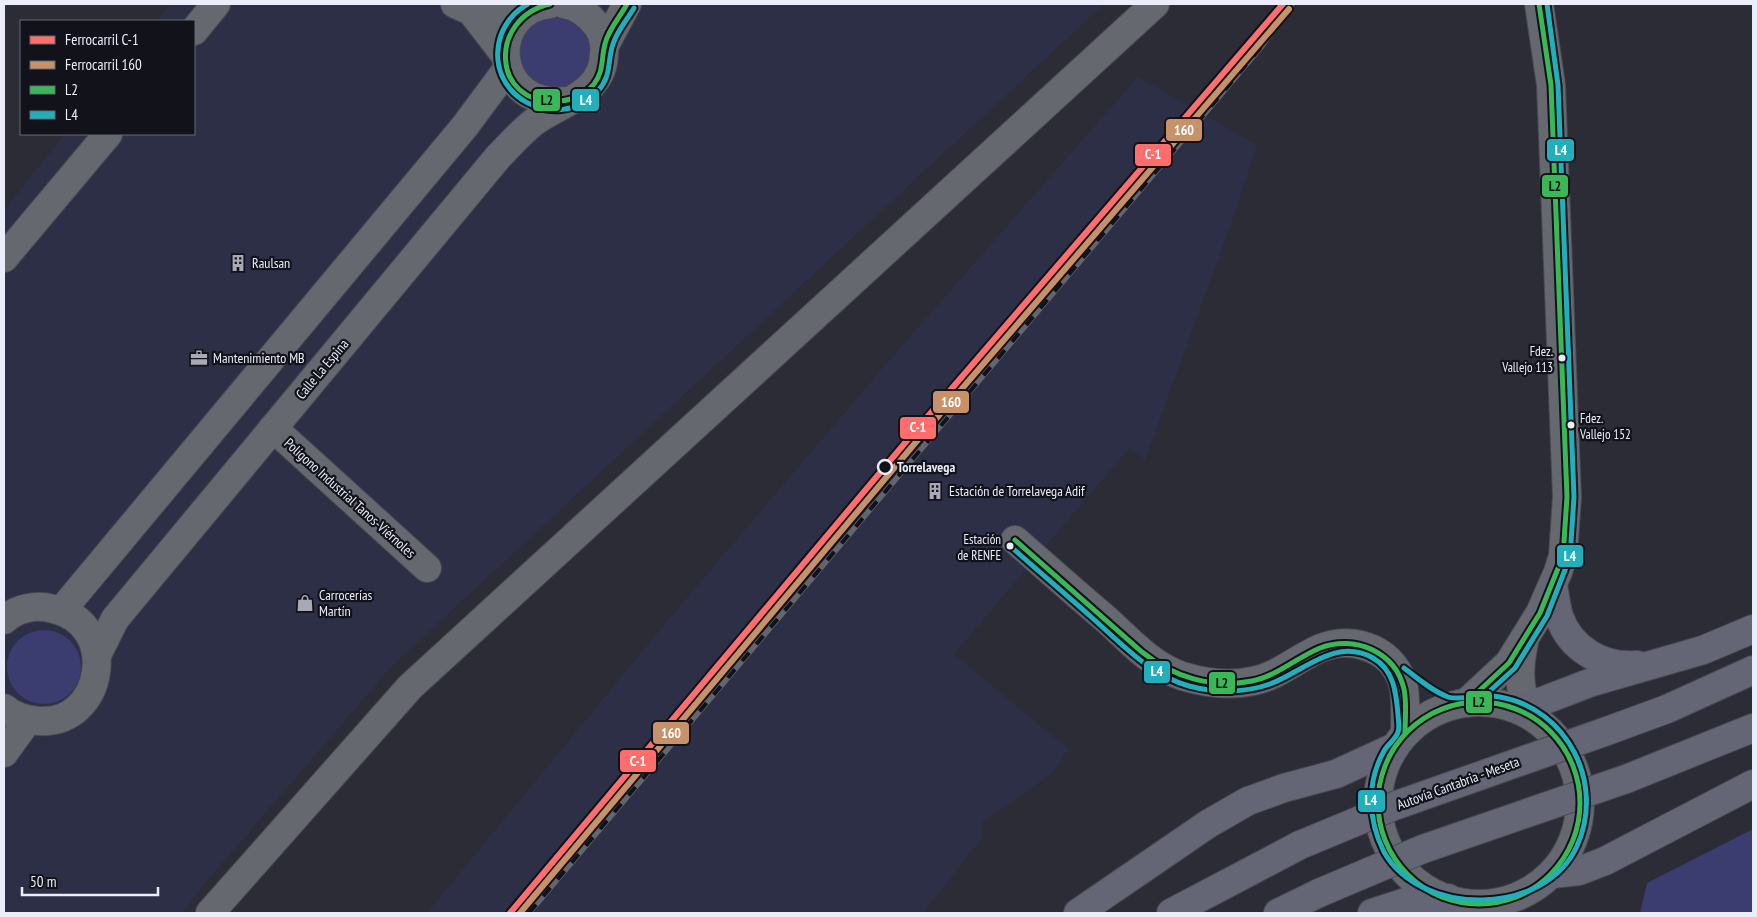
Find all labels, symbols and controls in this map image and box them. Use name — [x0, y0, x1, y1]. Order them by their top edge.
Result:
legend — [20, 20, 195, 135]
text: Ferrocarril C-1 — [65, 30, 139, 49]
text: Ferrocarril 160 — [65, 55, 142, 74]
text: L2 — [65, 80, 78, 99]
line badge: L2 — [532, 88, 561, 112]
line badge: L4 — [571, 88, 600, 112]
text: L2 — [541, 91, 553, 109]
text: L4 — [580, 91, 593, 109]
text: L4 — [65, 105, 78, 124]
line badge: 160 — [1165, 118, 1203, 142]
text: 160 — [1174, 121, 1194, 139]
line badge: L4 — [1546, 138, 1575, 162]
text: L4 — [1555, 141, 1568, 159]
line badge: C-1 — [1134, 143, 1172, 167]
text: C-1 — [1145, 145, 1161, 163]
line badge: L2 — [1541, 174, 1569, 198]
text: L2 — [1549, 177, 1561, 195]
building icon: Raulsan — [228, 253, 248, 273]
place label: Raulsan — [252, 254, 290, 272]
street label: Calle La Espina — [292, 335, 352, 403]
place label: Fdez. Vallejo 113 — [1501, 343, 1553, 376]
office icon: Mantenimiento MB — [189, 348, 209, 368]
place label: Mantenimiento MB — [213, 349, 305, 367]
marker: Fdez. Vallejo 113 — [1557, 353, 1567, 363]
line badge: 160 — [932, 390, 970, 414]
text: 160 — [941, 393, 961, 411]
place label: Fdez. Vallejo 152 — [1579, 410, 1631, 443]
line badge: C-1 — [899, 416, 937, 440]
text: C-1 — [910, 418, 926, 436]
marker: Fdez. Vallejo 152 — [1566, 420, 1576, 430]
street label: Polígono Industrial Tanos-Viérnoles — [281, 434, 420, 562]
place label: Torrelavega — [897, 458, 955, 476]
marker: Torrelavega — [877, 459, 893, 475]
building icon: Estación de Torrelavega Adif — [925, 481, 945, 501]
place label: Estación de Torrelavega Adif — [949, 482, 1085, 500]
place label: Estación de RENFE — [957, 531, 1001, 564]
marker: Estación de RENFE — [1005, 541, 1015, 551]
line badge: L4 — [1556, 544, 1584, 568]
text: L4 — [1564, 547, 1577, 565]
place label: Carrocerías Martín — [319, 586, 373, 620]
shop icon: Carrocerías Martín — [295, 593, 315, 613]
line badge: L4 — [1143, 660, 1171, 684]
text: L4 — [1151, 662, 1164, 680]
line badge: L2 — [1208, 671, 1236, 695]
text: L2 — [1216, 674, 1228, 692]
line badge: L2 — [1465, 690, 1493, 714]
text: L2 — [1473, 693, 1485, 711]
line badge: 160 — [652, 721, 690, 745]
text: 160 — [661, 724, 681, 742]
line badge: C-1 — [619, 749, 657, 773]
text: C-1 — [630, 752, 646, 770]
street label: Autovía Cantabria - Meseta — [1394, 752, 1522, 814]
line badge: L4 — [1357, 789, 1386, 813]
text: L4 — [1365, 791, 1378, 809]
scale bar — [22, 864, 159, 896]
text: 50 m — [30, 872, 56, 891]

